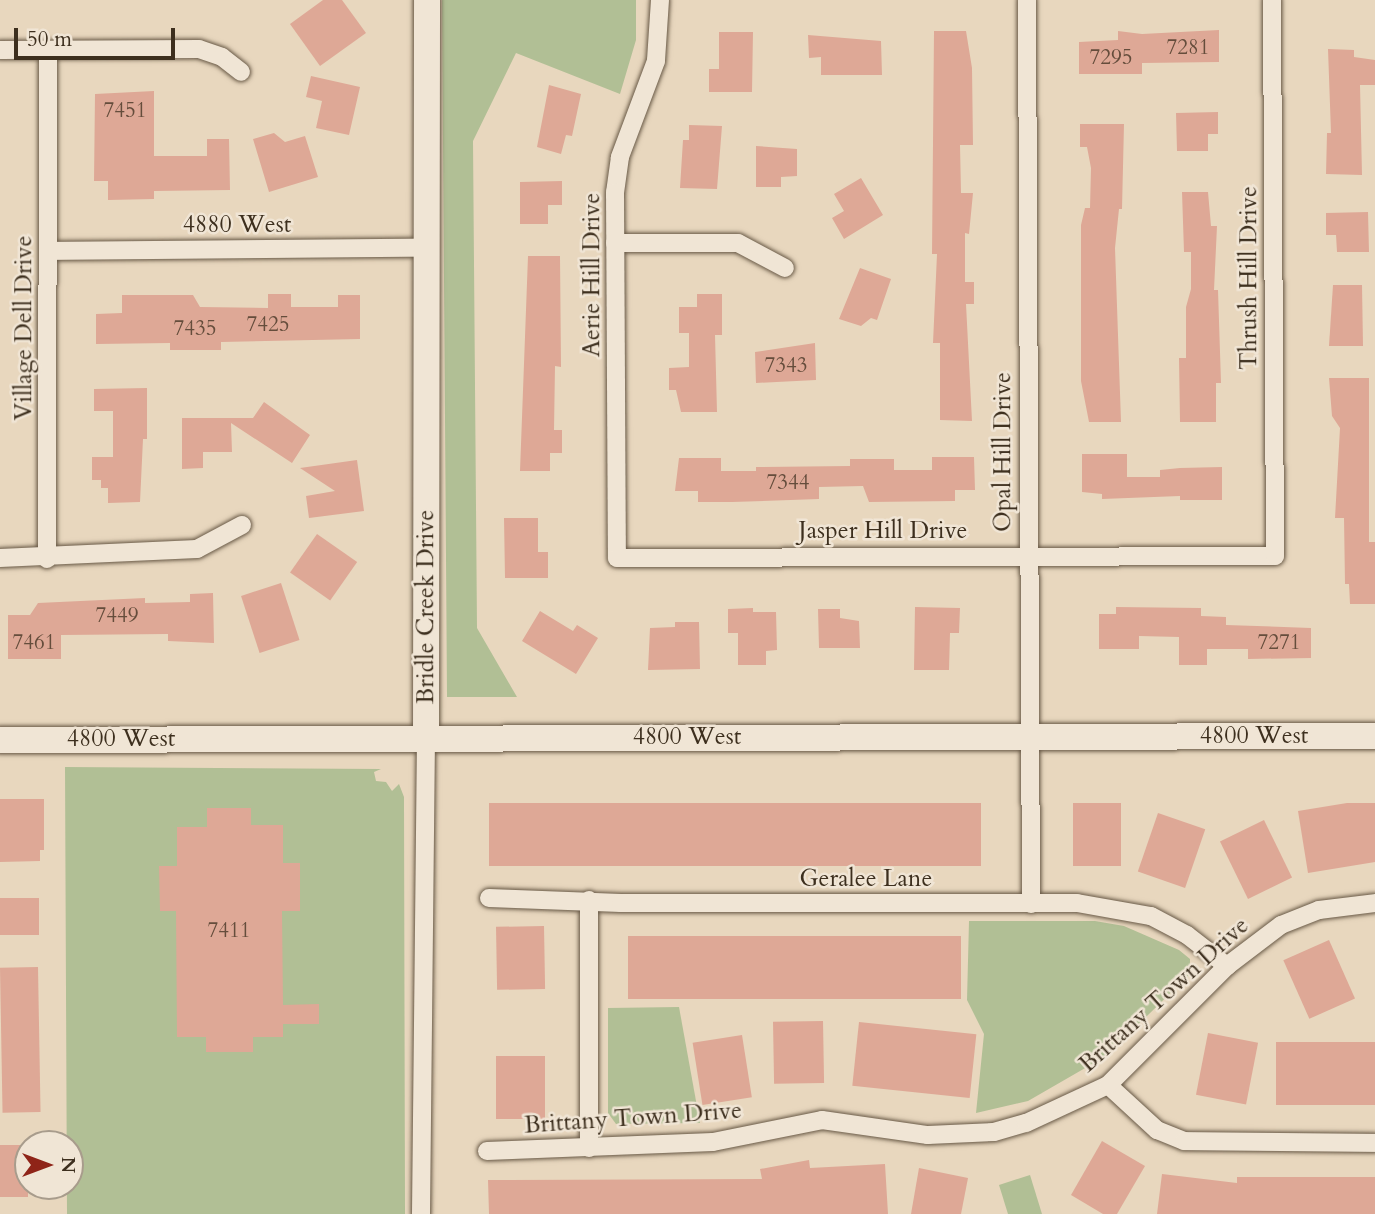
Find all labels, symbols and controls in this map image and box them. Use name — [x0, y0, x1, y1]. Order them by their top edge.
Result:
scale bar — [18, 14, 178, 58]
text: 50 m — [27, 25, 72, 54]
house number: 7281 — [1166, 35, 1210, 61]
house number: 7295 — [1089, 45, 1133, 71]
house number: 7451 — [103, 98, 147, 124]
street label: Thrush Hill Drive — [1235, 186, 1263, 370]
street label: Aerie Hill Drive — [578, 193, 606, 357]
street label: 4880 West — [183, 211, 291, 239]
street label: Village Dell Drive — [10, 236, 38, 420]
house number: 7425 — [246, 312, 290, 338]
house number: 7435 — [173, 316, 217, 342]
house number: 7343 — [764, 353, 808, 379]
street label: Opal Hill Drive — [989, 372, 1017, 532]
house number: 7344 — [766, 470, 810, 496]
street label: Bridle Creek Drive — [412, 510, 440, 704]
street label: Jasper Hill Drive — [799, 517, 967, 545]
house number: 7449 — [95, 603, 139, 629]
house number: 7461 — [12, 630, 56, 656]
house number: 7271 — [1257, 630, 1301, 656]
street label: 4800 West — [1200, 722, 1308, 750]
street label: 4800 West — [633, 723, 741, 751]
street label: 4800 West — [67, 725, 175, 753]
street label: Geralee Lane — [800, 865, 932, 893]
street label: Brittany Town Drive — [1073, 911, 1255, 1079]
house number: 7411 — [207, 918, 251, 944]
street label: Brittany Town Drive — [523, 1096, 743, 1140]
north arrow — [14, 1130, 84, 1200]
text: N — [55, 1157, 81, 1173]

